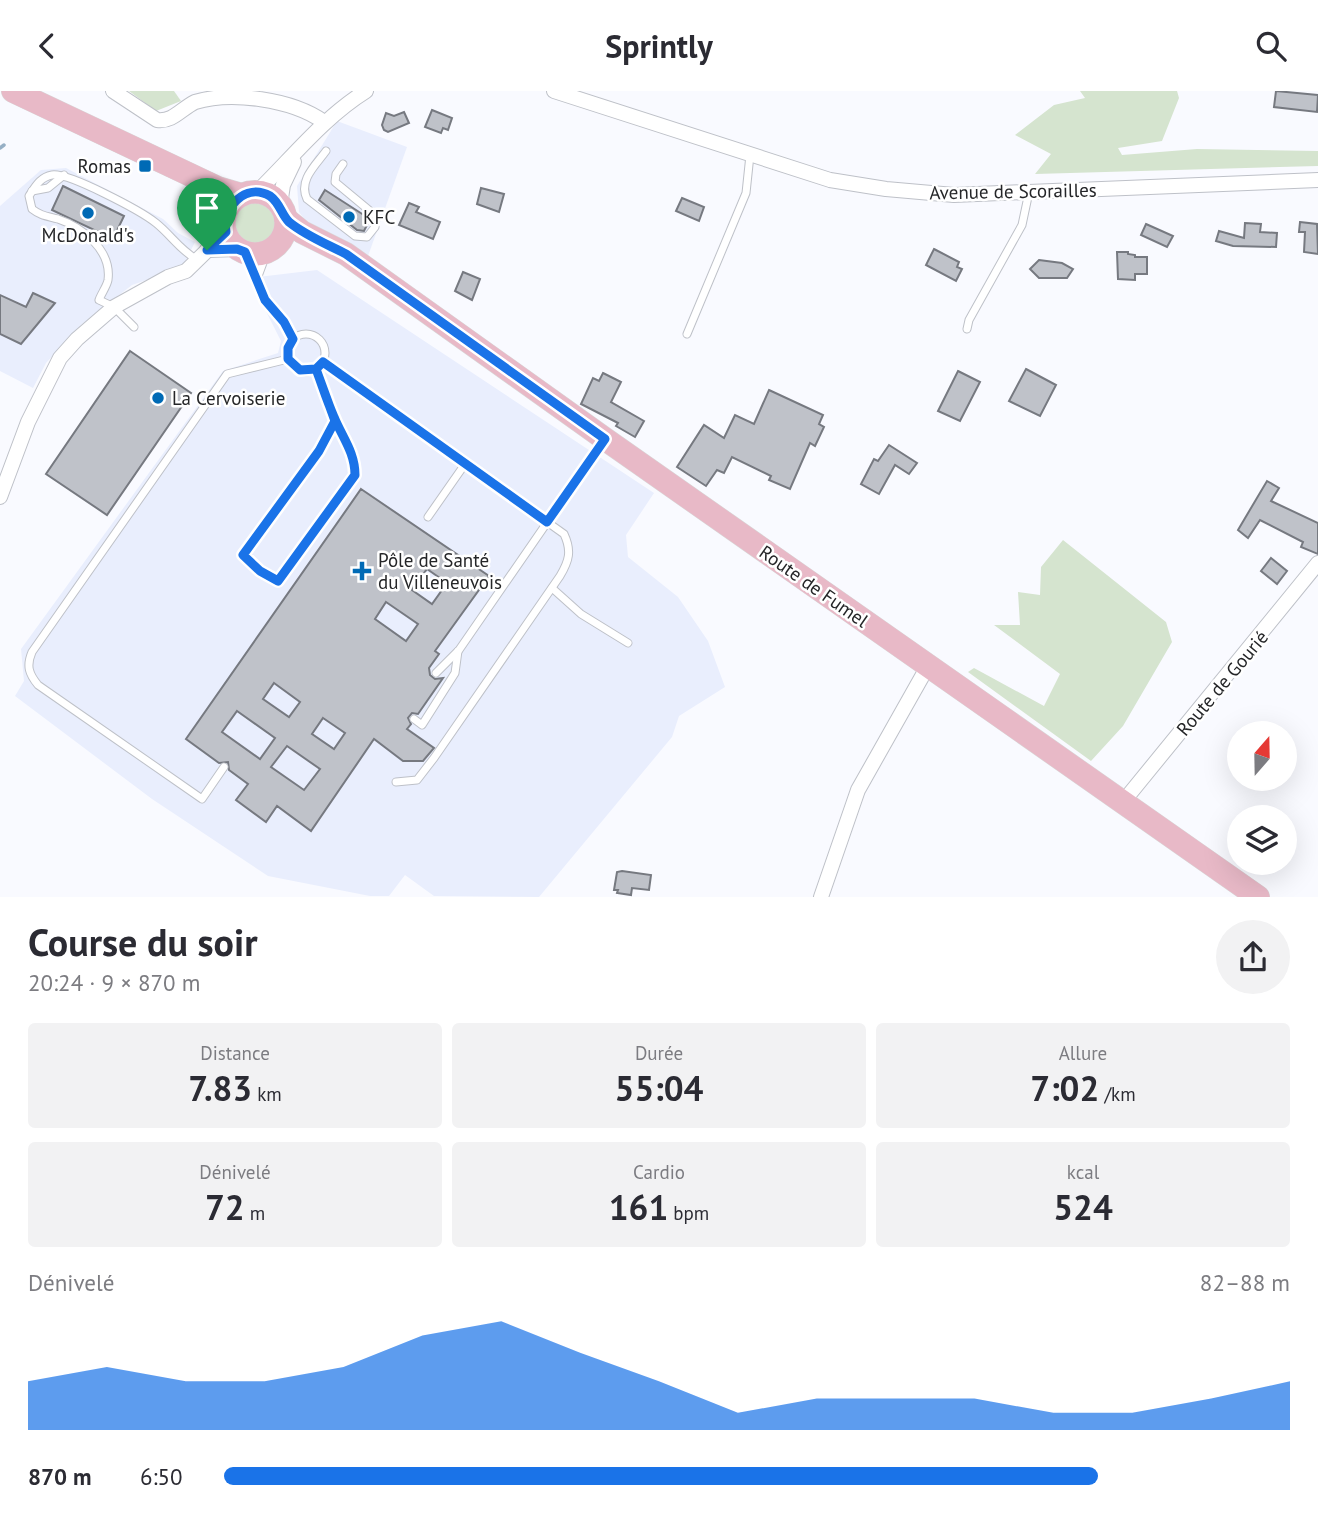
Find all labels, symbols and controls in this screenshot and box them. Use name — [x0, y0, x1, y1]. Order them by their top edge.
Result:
text: Sprintly — [605, 25, 713, 67]
icon: back — [28, 27, 66, 65]
icon: search — [1252, 27, 1290, 65]
place label: Romas — [78, 154, 131, 178]
marker: Romas — [137, 158, 153, 174]
pin — [177, 178, 237, 250]
street label: Avenue de Scorailles — [929, 178, 1097, 204]
icon: arrive — [188, 189, 226, 227]
marker: McDonald's — [80, 205, 96, 221]
place label: KFC — [363, 205, 395, 229]
marker: KFC — [341, 209, 357, 225]
place label: McDonald's — [42, 223, 134, 247]
place label: La Cervoiserie — [172, 386, 285, 410]
marker: La Cervoiserie — [150, 390, 166, 406]
street label: Route de Fumel — [755, 540, 873, 633]
place label: Pôle de Santé du Villeneuvois — [378, 548, 502, 594]
marker: Pôle de Santé du Villeneuvois — [352, 561, 372, 581]
street label: Route de Gourié — [1171, 625, 1273, 741]
north arrow — [1227, 721, 1297, 791]
map controls — [1227, 721, 1297, 875]
button: layers — [1227, 805, 1297, 875]
text: Course du soir — [28, 917, 258, 966]
button: share — [1216, 920, 1290, 994]
text: 20:24 · 9 × 870 m — [28, 968, 200, 997]
text: Distance — [200, 1041, 270, 1065]
text: Durée — [635, 1041, 683, 1065]
text: Allure — [1059, 1041, 1107, 1065]
text: 7.83 — [188, 1065, 252, 1111]
text: 55:04 — [615, 1065, 703, 1111]
text: 7:02 — [1030, 1065, 1099, 1111]
text: km — [252, 1082, 282, 1106]
text: /km — [1099, 1082, 1136, 1106]
text: Dénivelé — [199, 1160, 271, 1184]
text: Cardio — [633, 1160, 685, 1184]
text: kcal — [1067, 1160, 1099, 1184]
text: 72 — [205, 1184, 245, 1230]
text: 161 — [609, 1184, 668, 1230]
text: 524 — [1053, 1184, 1113, 1230]
text: m — [245, 1201, 265, 1225]
text: bpm — [668, 1201, 709, 1225]
text: Dénivelé — [28, 1268, 114, 1297]
text: 82–88 m — [1200, 1268, 1290, 1297]
text: 870 m — [28, 1462, 91, 1491]
text: 6:50 — [140, 1462, 183, 1491]

